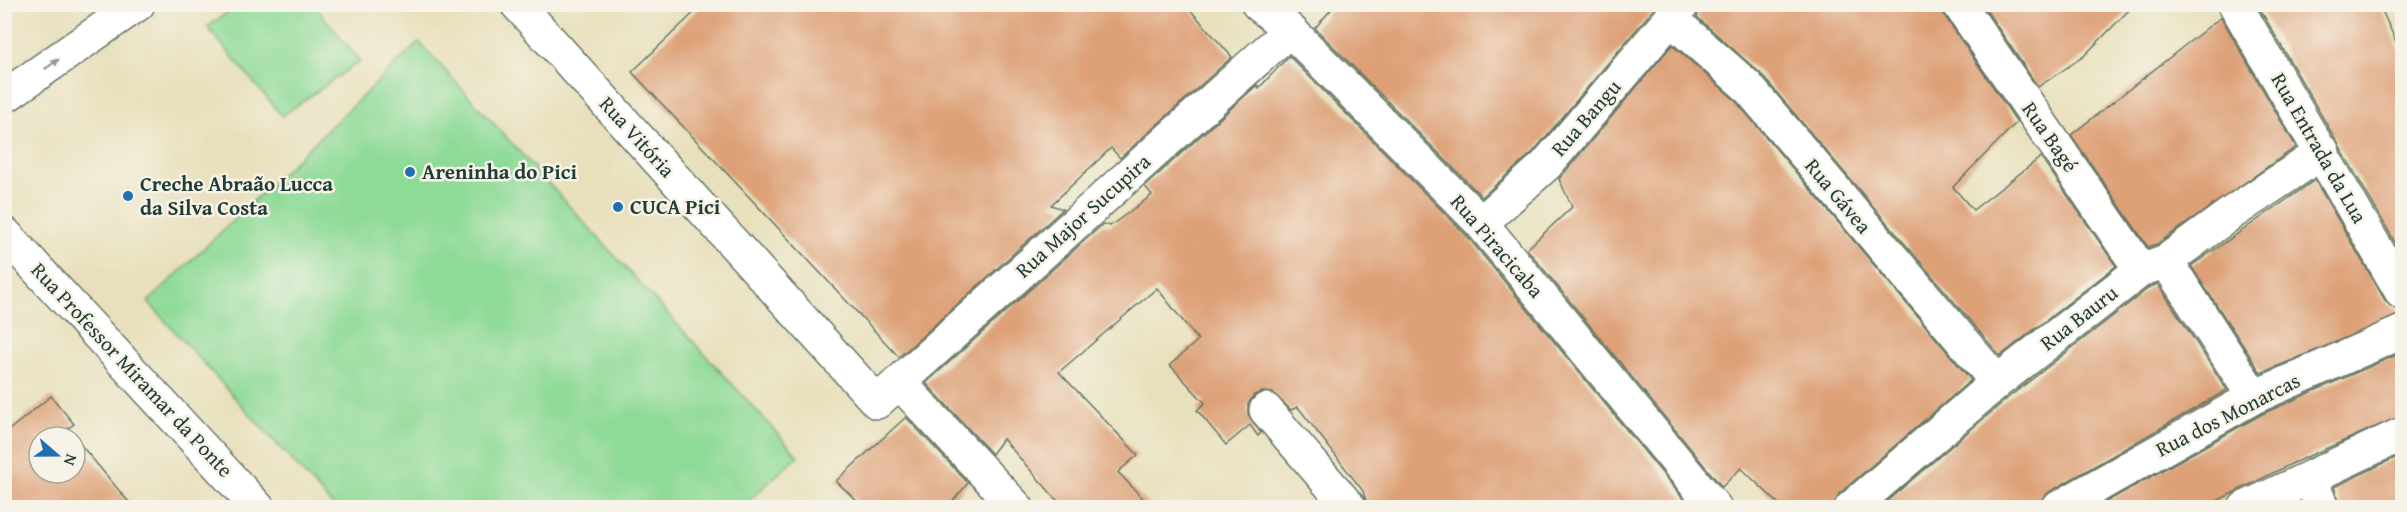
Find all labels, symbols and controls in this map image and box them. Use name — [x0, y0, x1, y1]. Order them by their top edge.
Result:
one-way arrow — [44, 58, 60, 70]
street label: Rua Entrada da Lua — [2264, 67, 2375, 229]
street label: Rua Bangu — [1543, 72, 1628, 163]
street label: Rua Vitória — [592, 89, 682, 184]
street label: Rua Bagé — [2015, 95, 2086, 179]
street label: Rua Major Sucupira — [1008, 146, 1157, 285]
street label: Rua Gávea — [1798, 151, 1879, 240]
place label: Areninha do Pici — [422, 156, 577, 187]
marker: Areninha do Pici — [403, 165, 417, 179]
place label: Creche Abraão Lucca da Silva Costa — [140, 168, 333, 223]
street label: Rua Piracicaba — [1443, 187, 1551, 304]
marker: Creche Abraão Lucca da Silva Costa — [121, 189, 135, 203]
place label: CUCA Pici — [630, 191, 721, 222]
marker: CUCA Pici — [611, 200, 625, 214]
street label: Rua Professor Miramar da Ponte — [24, 255, 241, 484]
street label: Rua Bauru — [2033, 277, 2125, 358]
street label: Rua dos Monarcas — [2150, 365, 2305, 464]
north arrow — [27, 425, 87, 485]
text: N — [58, 451, 84, 470]

